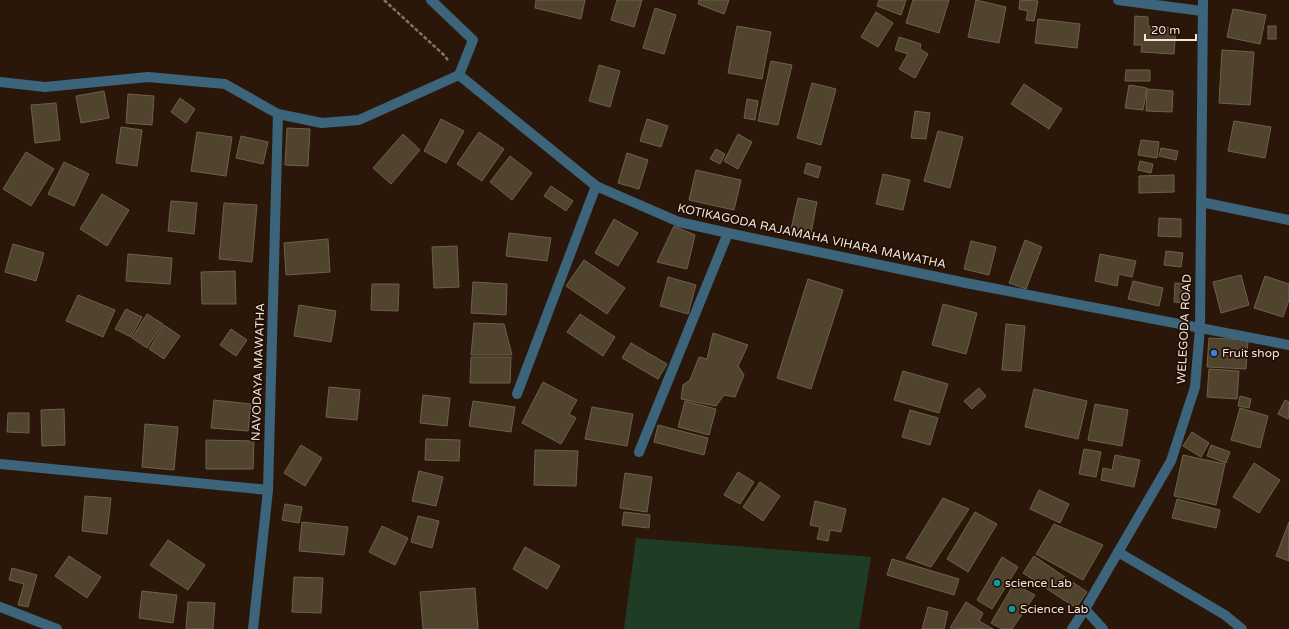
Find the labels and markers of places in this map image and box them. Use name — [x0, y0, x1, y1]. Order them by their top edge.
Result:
place label: Fruit shop — [1222, 346, 1280, 360]
marker: Fruit shop — [1209, 348, 1219, 358]
place label: science Lab — [1005, 576, 1072, 590]
marker: science Lab — [992, 578, 1002, 588]
place label: Science Lab — [1020, 602, 1088, 616]
marker: Science Lab — [1007, 604, 1017, 614]

